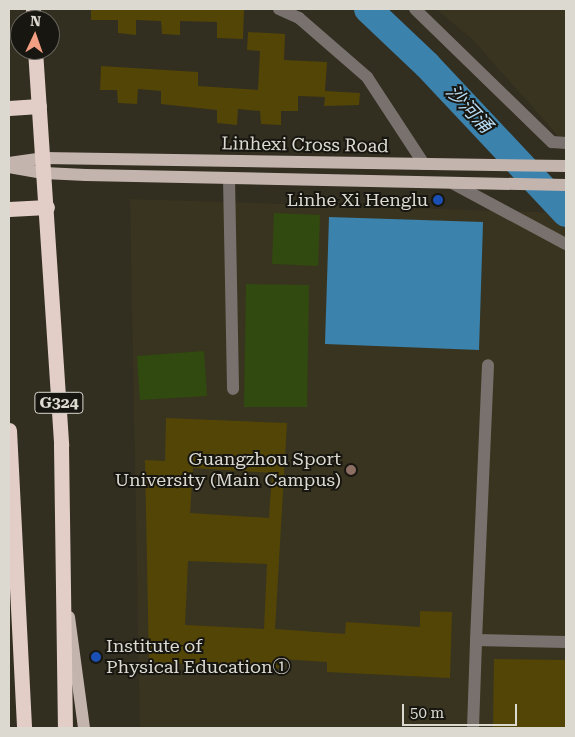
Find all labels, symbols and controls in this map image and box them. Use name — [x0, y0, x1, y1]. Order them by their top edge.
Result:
north arrow — [10, 10, 60, 60]
text: N — [30, 13, 42, 29]
water label: 沙河涌 — [441, 80, 497, 138]
street label: Linhexi Cross Road — [221, 133, 389, 157]
place label: Linhe Xi Henglu — [287, 189, 428, 211]
marker: Linhe Xi Henglu — [432, 194, 444, 206]
road number: G324 — [34, 389, 84, 416]
place label: Guangzhou Sport University (Main Campus) — [115, 449, 341, 492]
marker: Guangzhou Sport University (Main Campus) — [345, 464, 357, 476]
place label: Institute of Physical Education① — [106, 636, 291, 679]
marker: Institute of Physical Education① — [90, 651, 102, 663]
scale bar — [405, 694, 520, 726]
text: 50 m — [410, 704, 444, 722]

